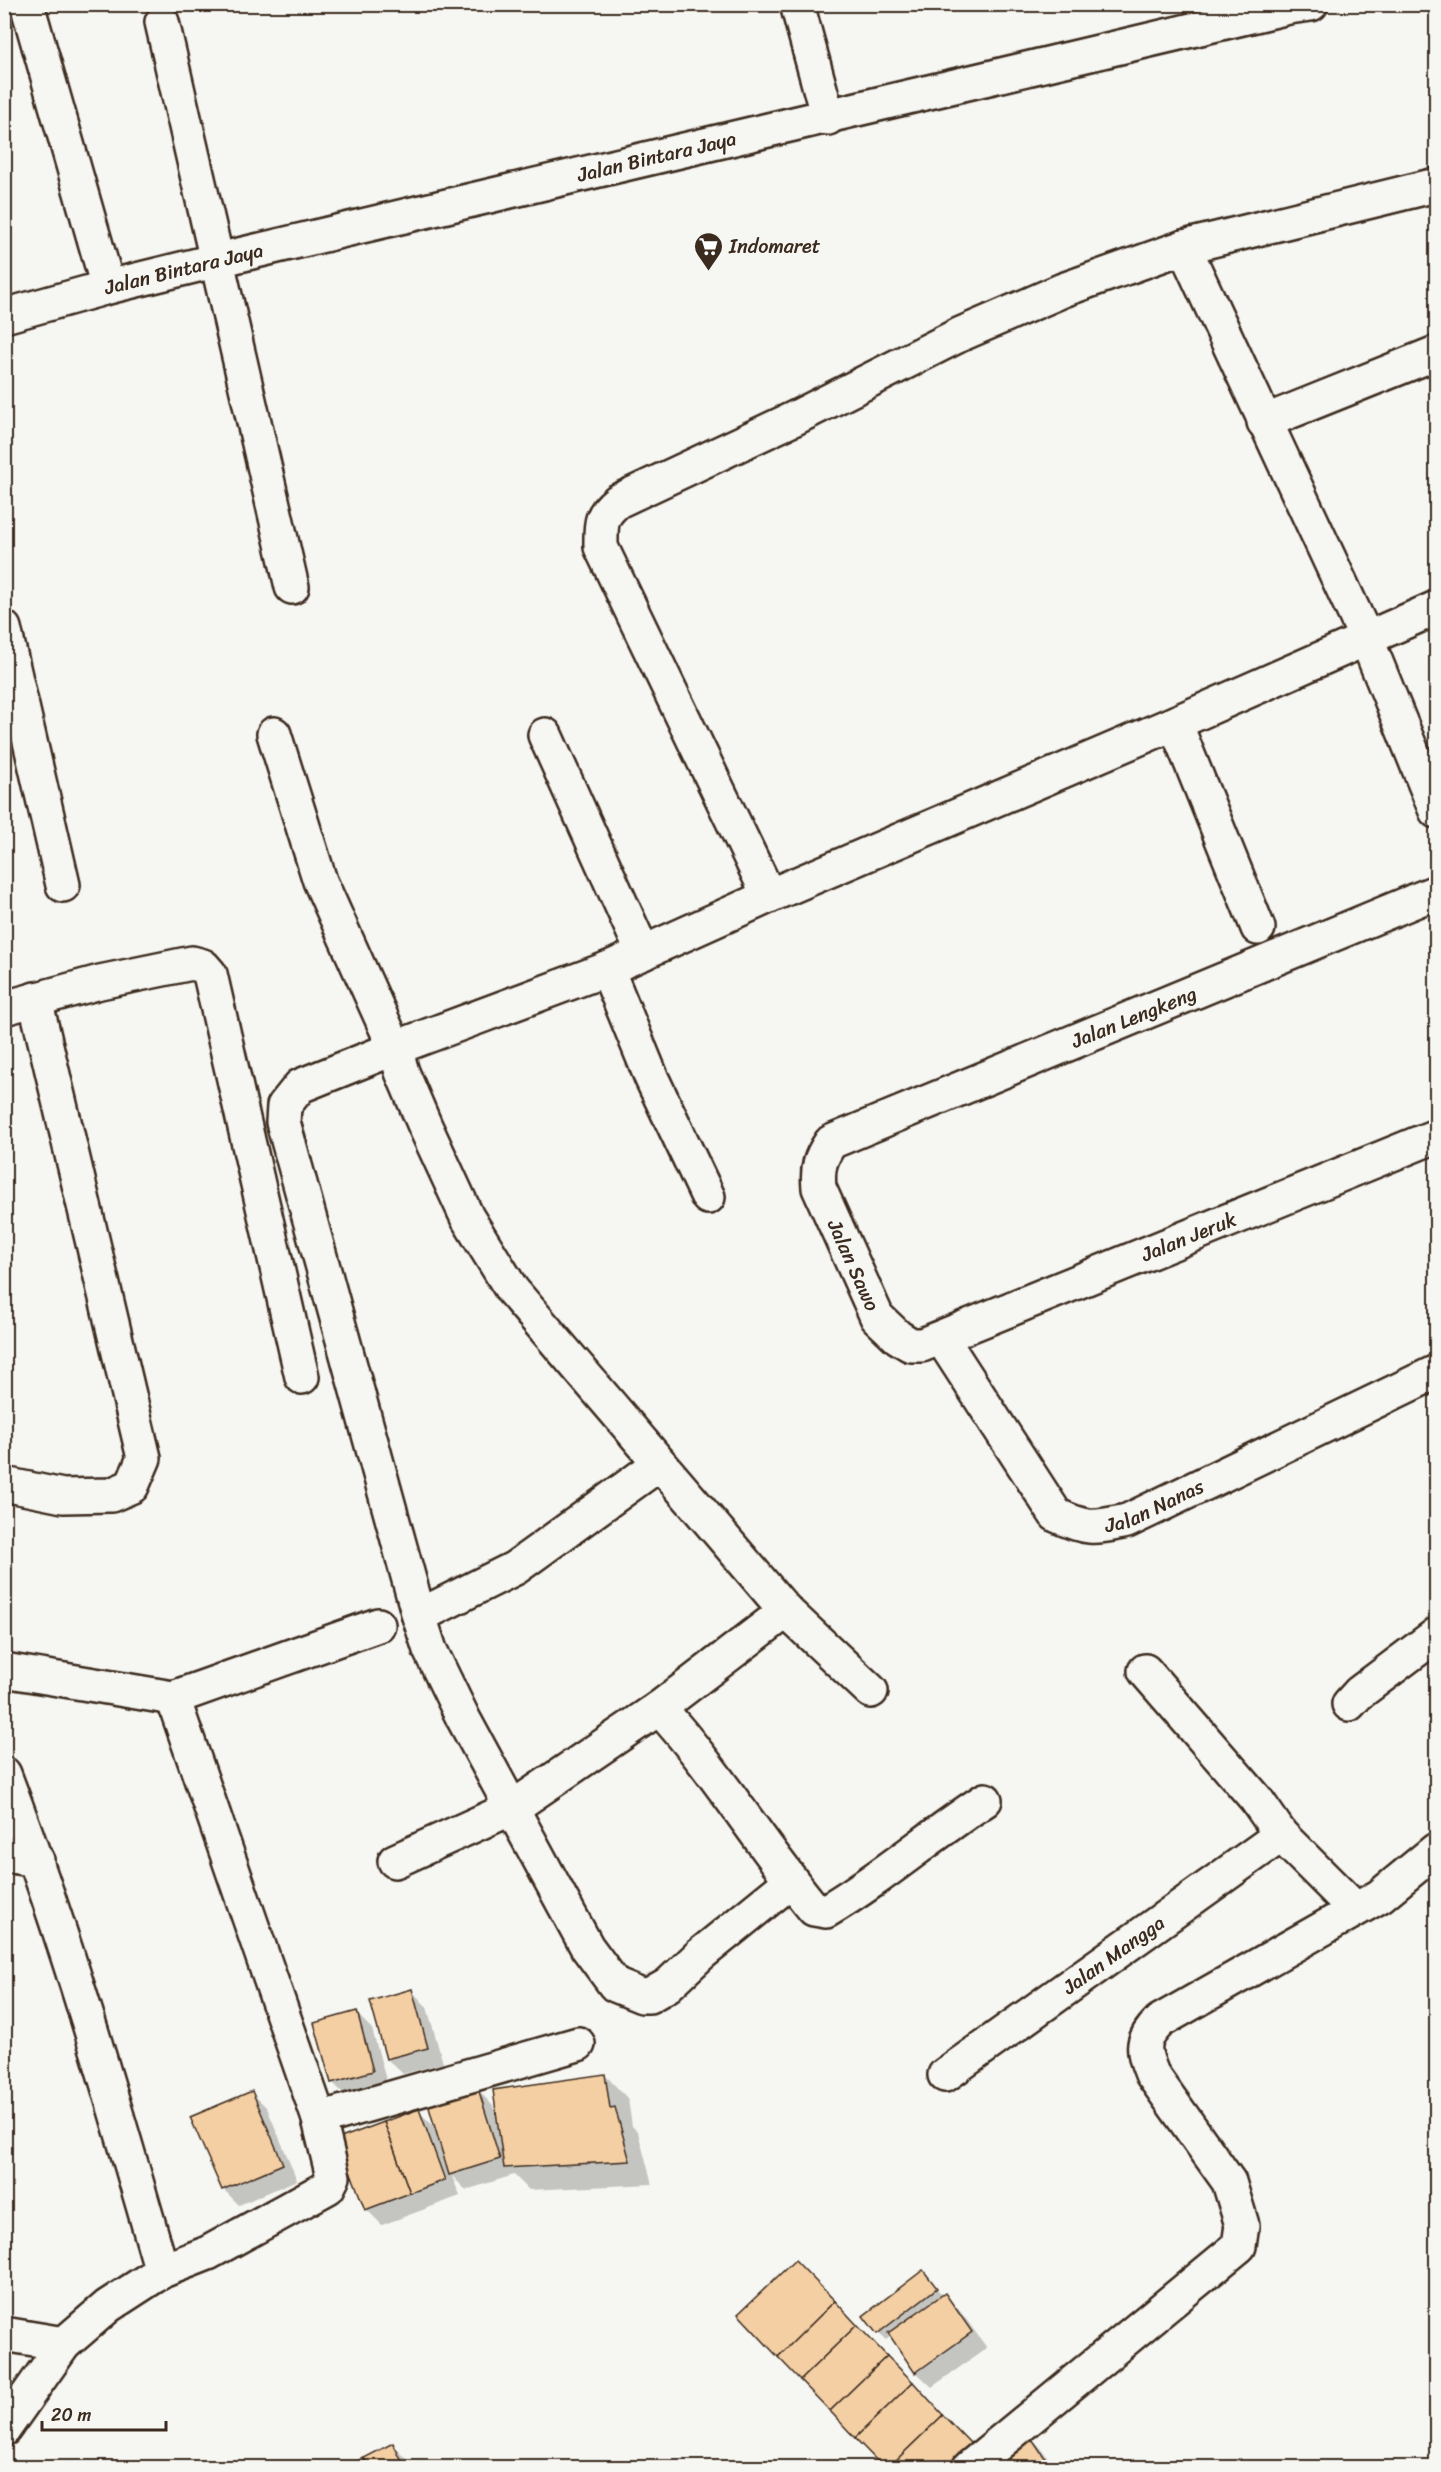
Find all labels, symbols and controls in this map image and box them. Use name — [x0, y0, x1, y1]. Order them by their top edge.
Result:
street label: Jalan Bintara Jaya — [573, 121, 740, 193]
place label: Indomaret — [728, 229, 821, 264]
supermarket icon: Indomaret — [692, 230, 724, 272]
street label: Jalan Bintara Jaya — [100, 233, 267, 305]
street label: Jalan Lengkeng — [1065, 976, 1202, 1059]
street label: Jalan Jeruk — [1135, 1202, 1242, 1272]
street label: Jalan Sawo — [817, 1213, 889, 1317]
street label: Jalan Nanas — [1101, 1469, 1211, 1543]
street label: Jalan Mangga — [1054, 1906, 1173, 2005]
scale bar — [42, 2394, 166, 2432]
text: 20 m — [51, 2399, 91, 2431]

